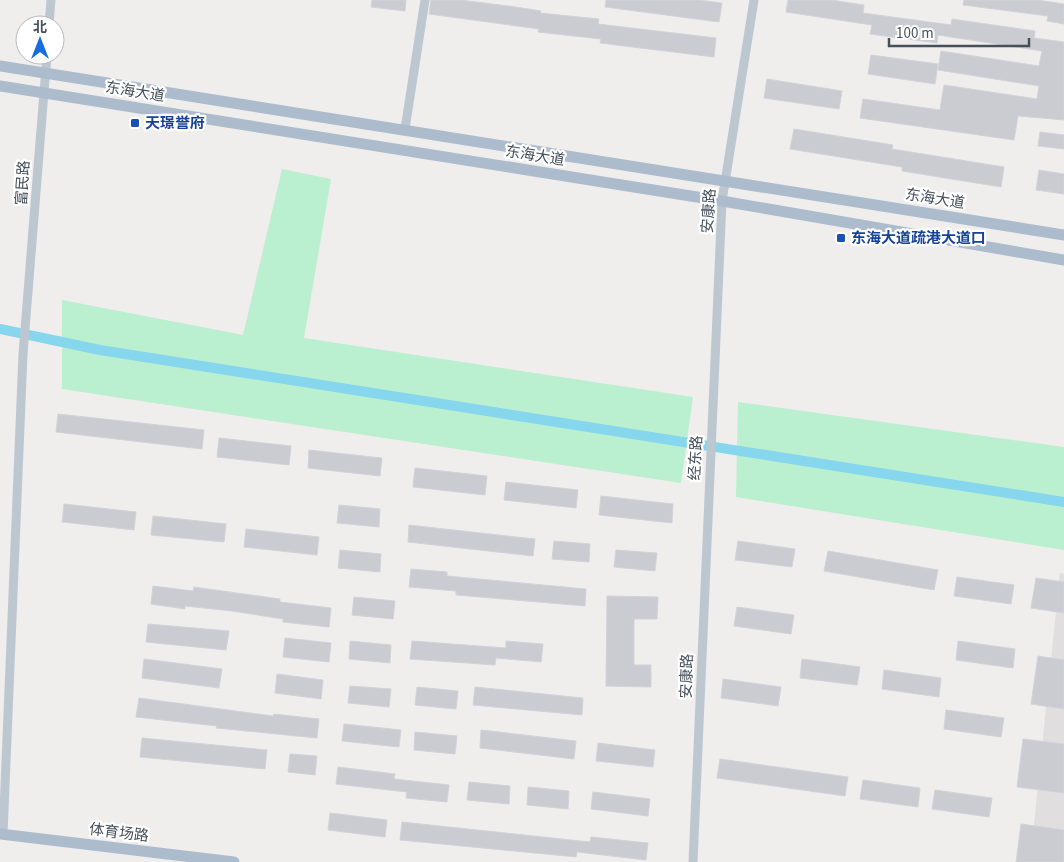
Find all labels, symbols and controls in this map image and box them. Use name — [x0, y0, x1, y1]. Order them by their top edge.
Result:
north arrow — [15, 15, 65, 65]
scale bar — [889, 15, 1029, 47]
text: 北 — [33, 18, 47, 38]
text: 100 m — [896, 23, 934, 44]
street label: 东海大道 — [104, 77, 166, 107]
place label: 天璟誉府 — [145, 113, 205, 134]
marker: 天璟誉府 — [129, 117, 141, 129]
street label: 东海大道 — [504, 141, 566, 171]
street label: 富民路 — [11, 160, 35, 206]
street label: 东海大道 — [904, 184, 966, 214]
street label: 安康路 — [697, 188, 721, 234]
place label: 东海大道疏港大道口 — [851, 228, 986, 249]
marker: 东海大道疏港大道口 — [835, 232, 847, 244]
street label: 经东路 — [684, 435, 708, 481]
street label: 安康路 — [676, 653, 698, 699]
street label: 体育场路 — [88, 819, 150, 847]

